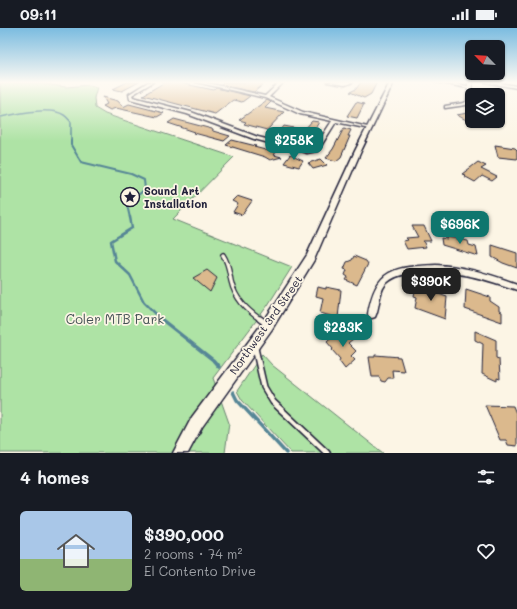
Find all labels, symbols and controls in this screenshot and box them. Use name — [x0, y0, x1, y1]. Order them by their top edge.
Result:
text: 09:11 — [20, 4, 57, 24]
north arrow — [465, 40, 505, 80]
map controls — [465, 40, 505, 128]
button: layers — [465, 88, 505, 128]
pin: $258K — [266, 127, 322, 161]
text: $258K — [274, 131, 314, 148]
place label: Sound Art Installation — [144, 183, 207, 211]
place icon: Sound Art Installation — [119, 186, 141, 208]
pin: $696K — [432, 211, 488, 245]
text: $696K — [440, 215, 480, 232]
pin: $390K — [403, 268, 459, 302]
street label: Northwest 3rd Street — [226, 272, 306, 377]
text: $390K — [411, 272, 451, 289]
park label: Coler MTB Park — [66, 310, 164, 327]
pin: $283K — [315, 314, 371, 348]
text: $283K — [323, 318, 363, 335]
text: 4 homes — [20, 466, 89, 488]
icon: filters — [475, 466, 497, 488]
text: $390,000 — [144, 523, 224, 545]
icon: home — [52, 527, 100, 575]
icon: heart — [475, 540, 497, 562]
text: 2 rooms · 74 m² — [144, 545, 242, 562]
text: El Contento Drive — [144, 562, 256, 579]

